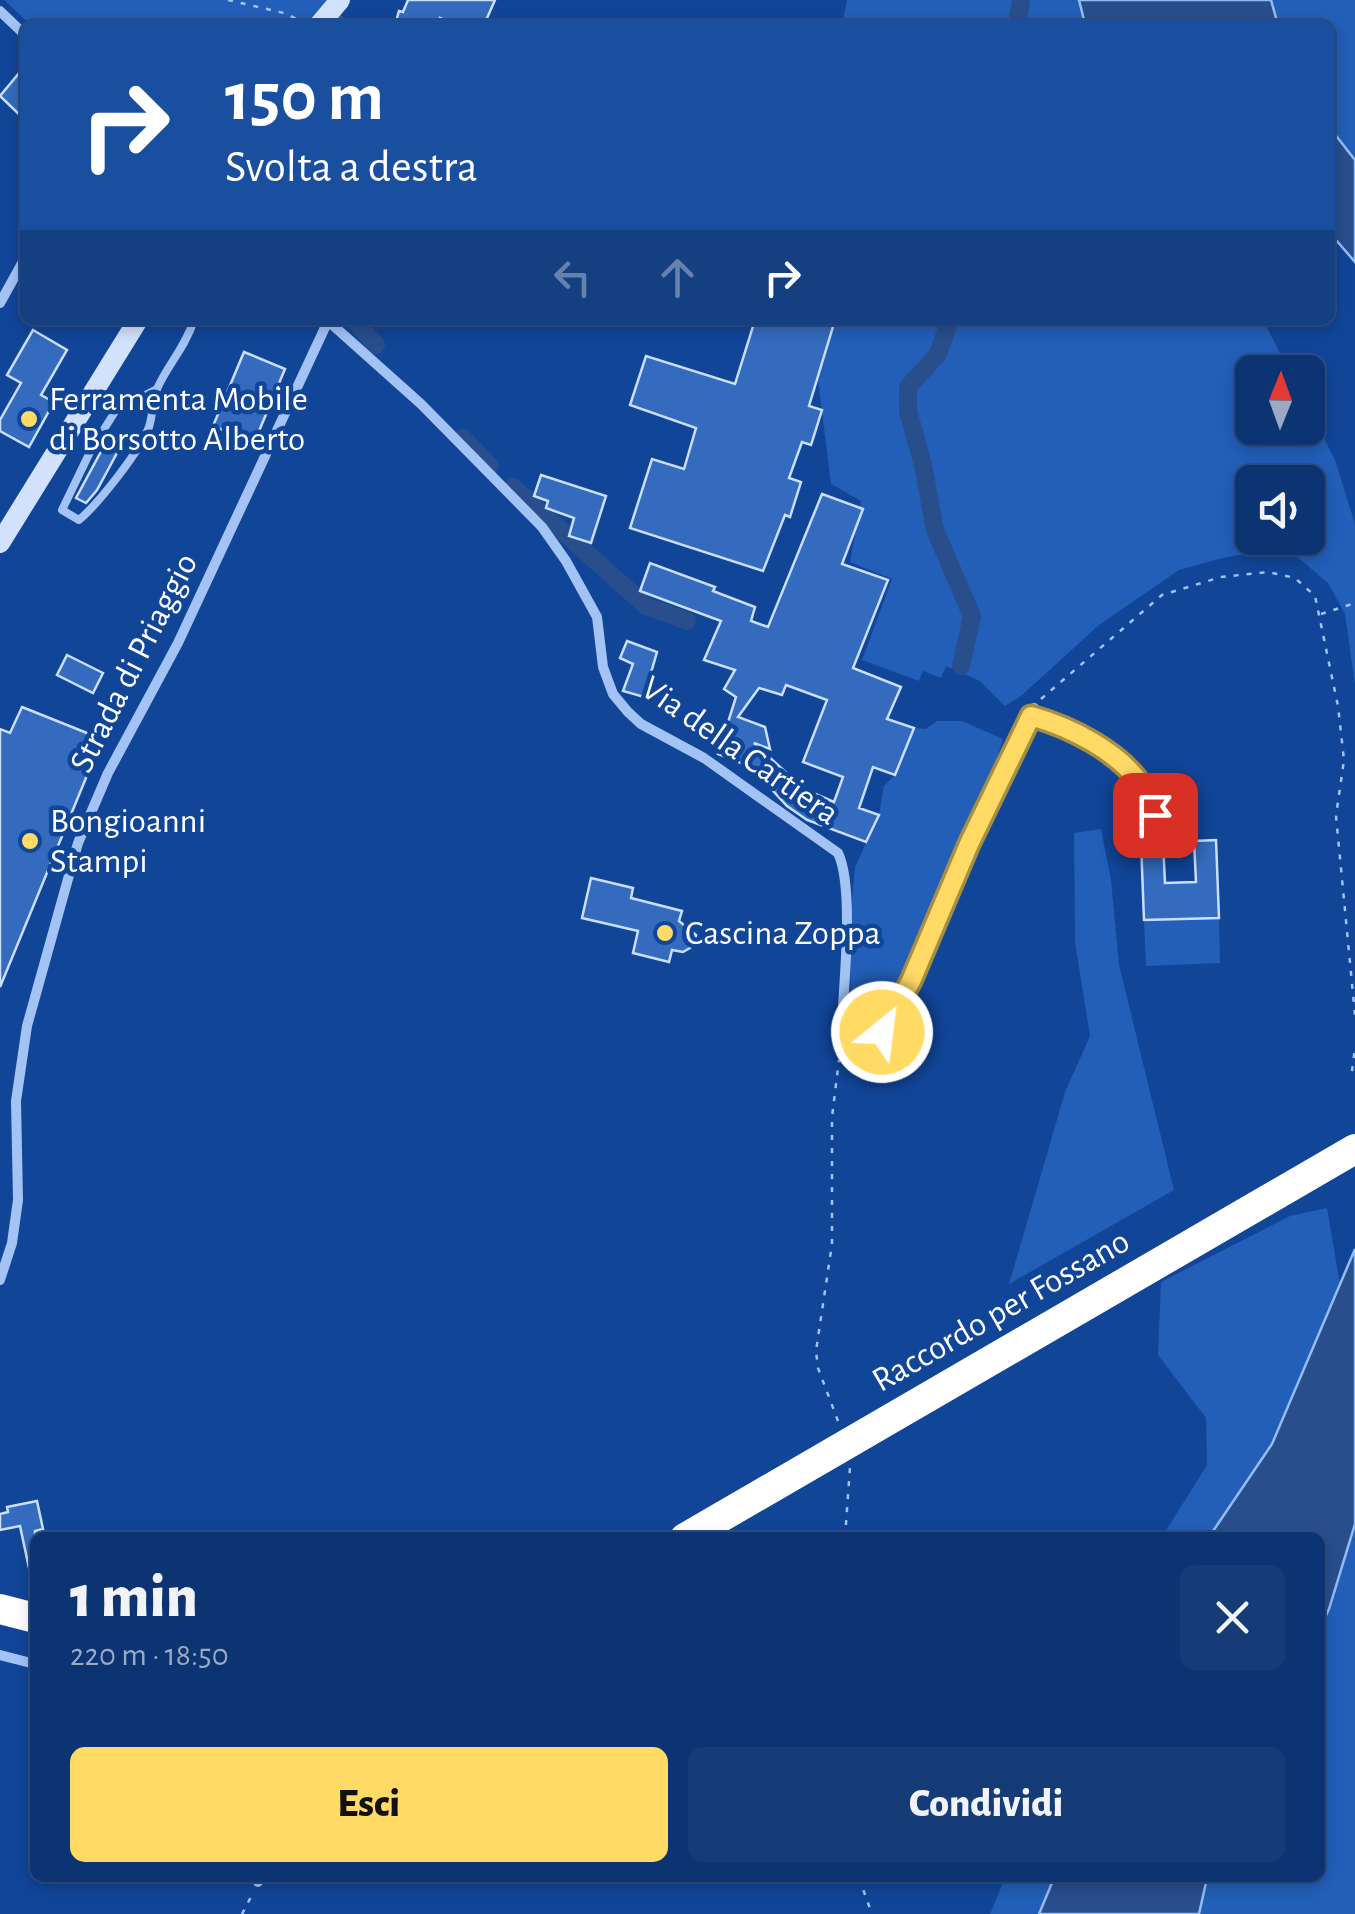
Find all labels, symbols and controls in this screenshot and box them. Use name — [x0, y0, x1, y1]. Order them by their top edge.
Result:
icon: right — [60, 60, 190, 190]
text: 150 m — [225, 63, 384, 133]
text: Svolta a destra — [225, 145, 478, 190]
icon: left — [545, 250, 600, 305]
icon: ahead — [650, 250, 705, 305]
icon: right — [755, 250, 810, 305]
north arrow — [1235, 355, 1325, 445]
map controls — [1235, 355, 1325, 555]
place label: Ferramenta Mobile di Borsotto Alberto — [49, 382, 308, 457]
marker: Ferramenta Mobile di Borsotto Alberto — [18, 408, 40, 430]
button: sound — [1235, 465, 1325, 555]
street label: Strada di Priaggio — [64, 548, 204, 778]
street label: Via della Cartiera — [635, 670, 845, 832]
pin — [1113, 773, 1198, 858]
icon: arrive — [1128, 788, 1183, 843]
place label: Bongioanni Stampi — [50, 804, 206, 879]
marker: Bongioanni Stampi — [19, 830, 41, 852]
place label: Cascina Zoppa — [685, 916, 881, 951]
marker: Cascina Zoppa — [654, 922, 676, 944]
position arrow — [830, 980, 934, 1084]
street label: Raccordo per Fossano — [867, 1223, 1135, 1399]
button: close — [1180, 1565, 1285, 1670]
text: 1 min — [70, 1568, 198, 1628]
text: 220 m · 18:50 — [70, 1639, 229, 1671]
button: Esci — [70, 1747, 668, 1862]
button: Condividi — [688, 1747, 1285, 1862]

